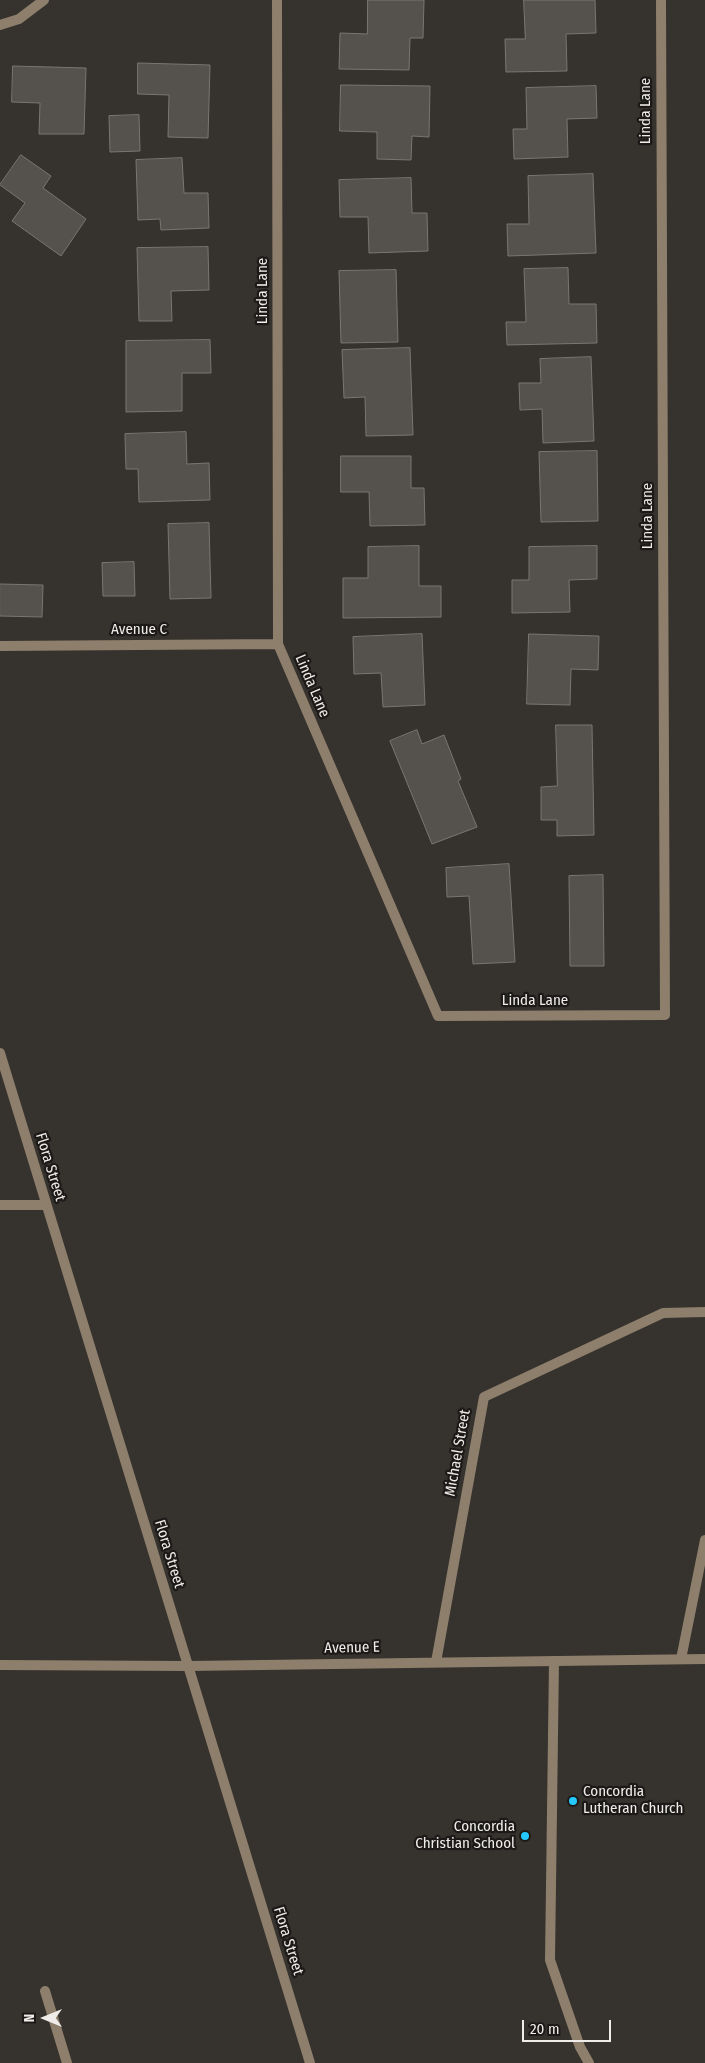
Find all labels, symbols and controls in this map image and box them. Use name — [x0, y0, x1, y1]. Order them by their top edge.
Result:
street label: Linda Lane — [637, 78, 655, 144]
street label: Linda Lane — [254, 258, 272, 324]
street label: Linda Lane — [639, 483, 657, 549]
street label: Avenue C — [111, 621, 167, 639]
street label: Linda Lane — [291, 652, 333, 720]
street label: Linda Lane — [502, 992, 568, 1010]
street label: Flora Street — [31, 1131, 69, 1203]
street label: Michael Street — [442, 1408, 474, 1498]
street label: Flora Street — [150, 1518, 188, 1590]
street label: Avenue E — [324, 1639, 380, 1657]
place label: Concordia Lutheran Church — [583, 1783, 683, 1818]
marker: Concordia Lutheran Church — [567, 1795, 579, 1807]
place label: Concordia Christian School — [415, 1818, 515, 1853]
marker: Concordia Christian School — [519, 1830, 531, 1842]
street label: Flora Street — [269, 1905, 307, 1977]
north arrow — [20, 1993, 70, 2043]
scale bar — [525, 2010, 614, 2042]
text: N — [21, 2014, 38, 2022]
text: 20 m — [530, 2020, 560, 2038]

